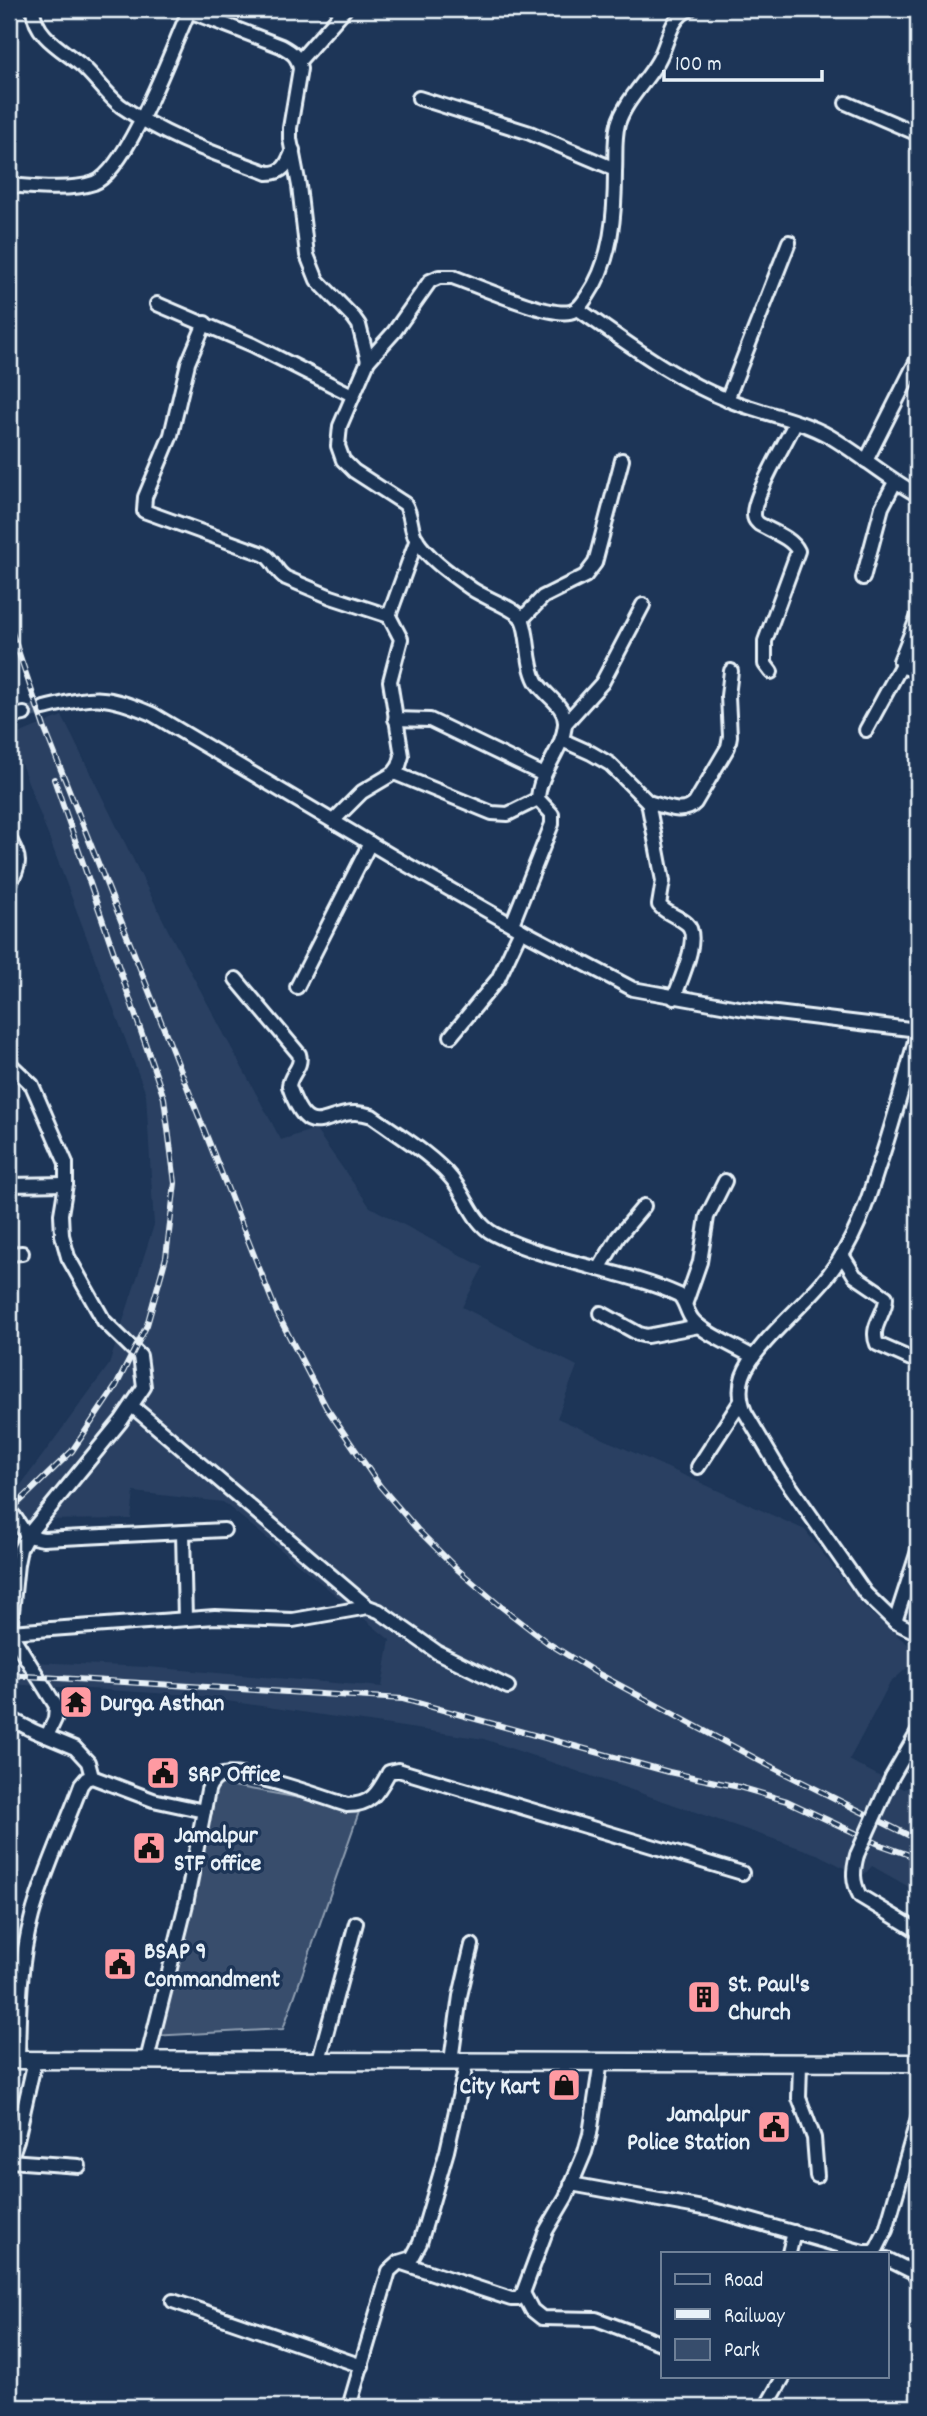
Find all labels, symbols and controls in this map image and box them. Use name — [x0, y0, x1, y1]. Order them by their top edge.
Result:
scale bar — [664, 38, 822, 82]
text: 100 m — [675, 51, 722, 81]
temple icon: Durga Asthan — [57, 1683, 95, 1721]
place label: Durga Asthan — [100, 1688, 224, 1722]
public building icon: SRP Office — [144, 1754, 182, 1792]
place label: SRP Office — [188, 1759, 281, 1793]
place label: Jamalpur STF office — [174, 1820, 262, 1882]
public building icon: Jamalpur STF office — [130, 1829, 168, 1867]
place label: BSAP 9 Commandment — [144, 1936, 280, 1998]
public building icon: BSAP 9 Commandment — [101, 1945, 139, 1983]
place label: St. Paul's Church — [728, 1969, 810, 2031]
building icon: St. Paul's Church — [685, 1978, 723, 2016]
shop icon: City Kart — [545, 2066, 583, 2104]
place label: City Kart — [460, 2071, 540, 2105]
place label: Jamalpur Police Station — [627, 2099, 751, 2161]
public building icon: Jamalpur Police Station — [755, 2108, 793, 2146]
legend — [661, 2252, 888, 2378]
text: Road — [724, 2267, 763, 2297]
text: Railway — [724, 2303, 785, 2333]
text: Park — [724, 2337, 760, 2367]

